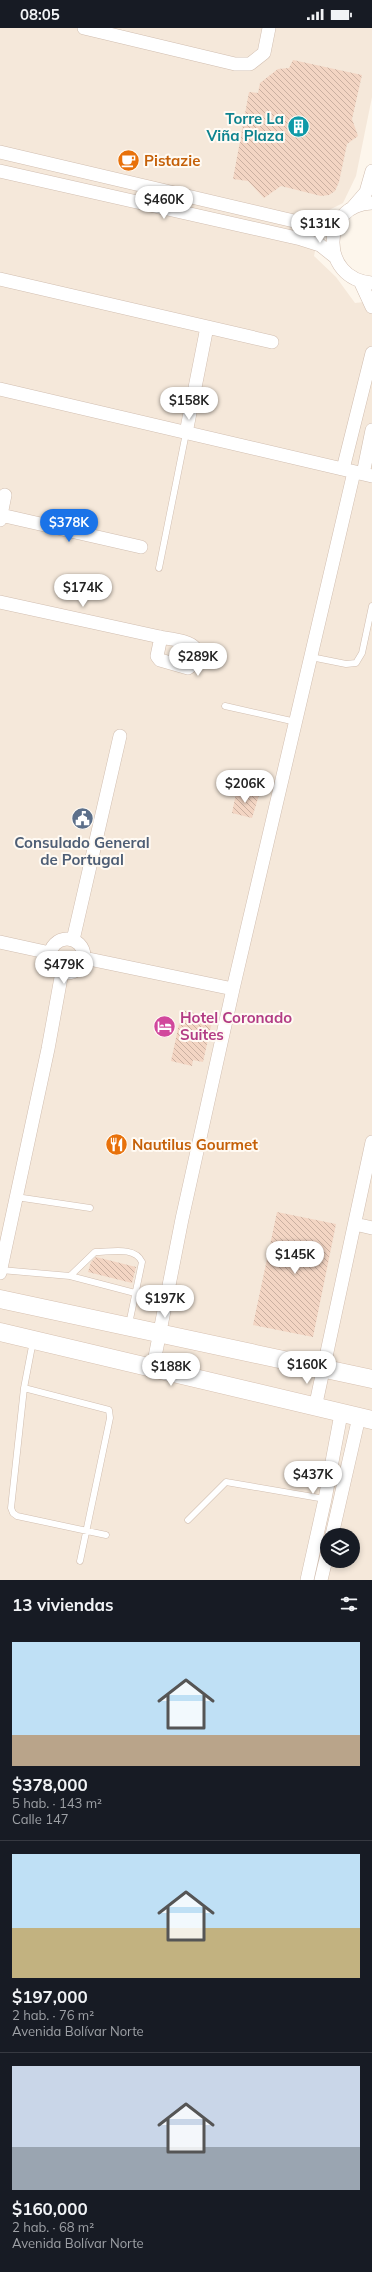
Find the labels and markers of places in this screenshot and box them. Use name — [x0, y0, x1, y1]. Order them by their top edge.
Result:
place label: Torre La Viña Plaza — [205, 109, 284, 145]
building icon: Torre La Viña Plaza — [286, 114, 312, 140]
cafe icon: Pistazie — [115, 147, 141, 173]
place label: Pistazie — [144, 151, 200, 170]
pin: $460K — [136, 186, 192, 220]
pin: $131K — [292, 210, 348, 244]
pin: $158K — [161, 387, 217, 421]
pin: $378K — [41, 509, 97, 543]
pin: $174K — [55, 574, 111, 608]
pin: $289K — [170, 643, 226, 677]
pin: $206K — [217, 770, 273, 804]
public building icon: Consulado General de Portugal — [69, 806, 95, 832]
place label: Consulado General de Portugal — [14, 833, 150, 869]
pin: $479K — [36, 951, 92, 985]
place label: Hotel Coronado Suites — [180, 1008, 292, 1044]
hotel icon: Hotel Coronado Suites — [152, 1013, 178, 1039]
restaurant icon: Nautilus Gourmet — [103, 1131, 129, 1157]
place label: Nautilus Gourmet — [132, 1135, 258, 1154]
pin: $145K — [267, 1241, 323, 1275]
pin: $197K — [137, 1285, 193, 1319]
pin: $160K — [279, 1351, 335, 1385]
pin: $188K — [143, 1353, 199, 1387]
pin: $437K — [285, 1461, 341, 1495]

